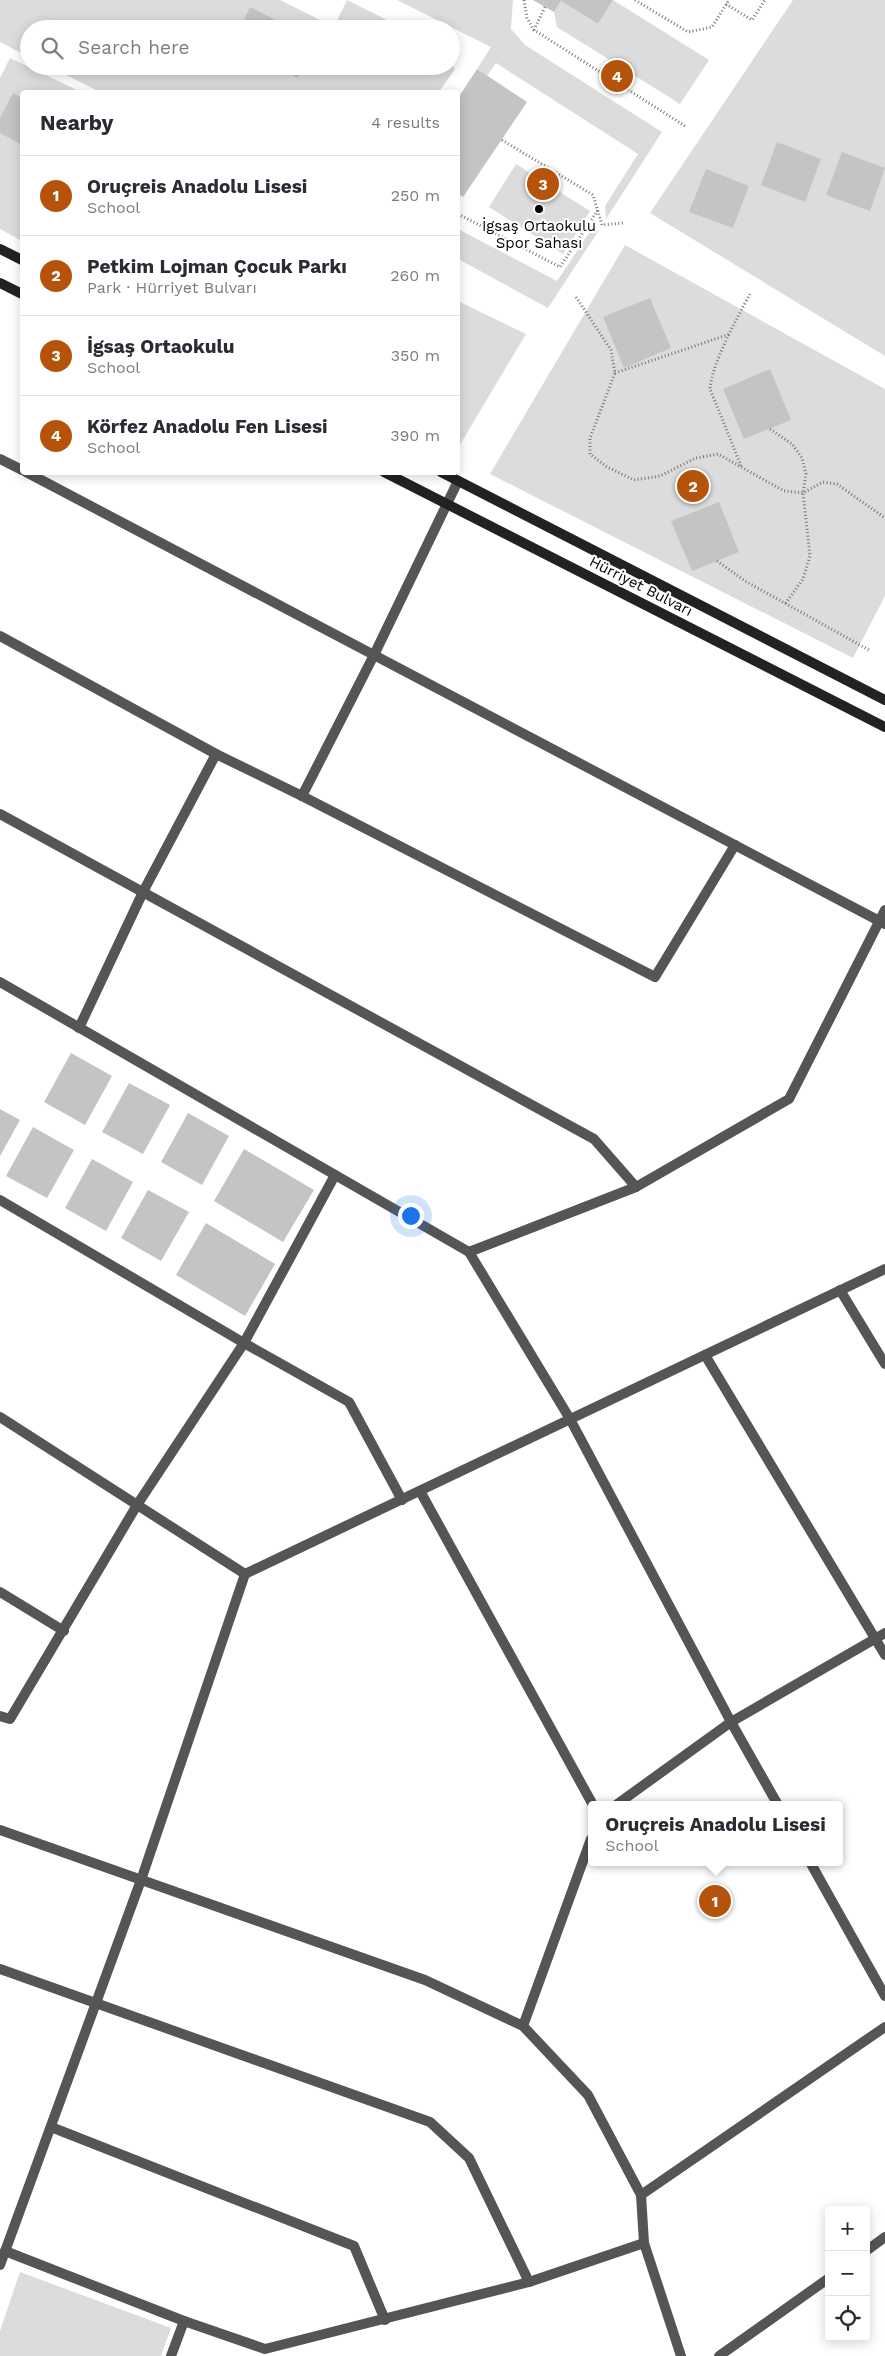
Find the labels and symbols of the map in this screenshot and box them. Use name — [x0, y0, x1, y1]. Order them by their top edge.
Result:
pin: 4 — [601, 57, 633, 95]
pin: 3 — [527, 165, 559, 203]
marker: İgsaş Ortaokulu Spor Sahası — [533, 203, 545, 215]
place label: İgsaş Ortaokulu Spor Sahası — [482, 217, 596, 252]
pin: 2 — [677, 467, 709, 505]
street label: Hürriyet Bulvarı — [586, 552, 696, 620]
your location — [398, 1203, 424, 1229]
pin: 1 — [699, 1882, 731, 1920]

